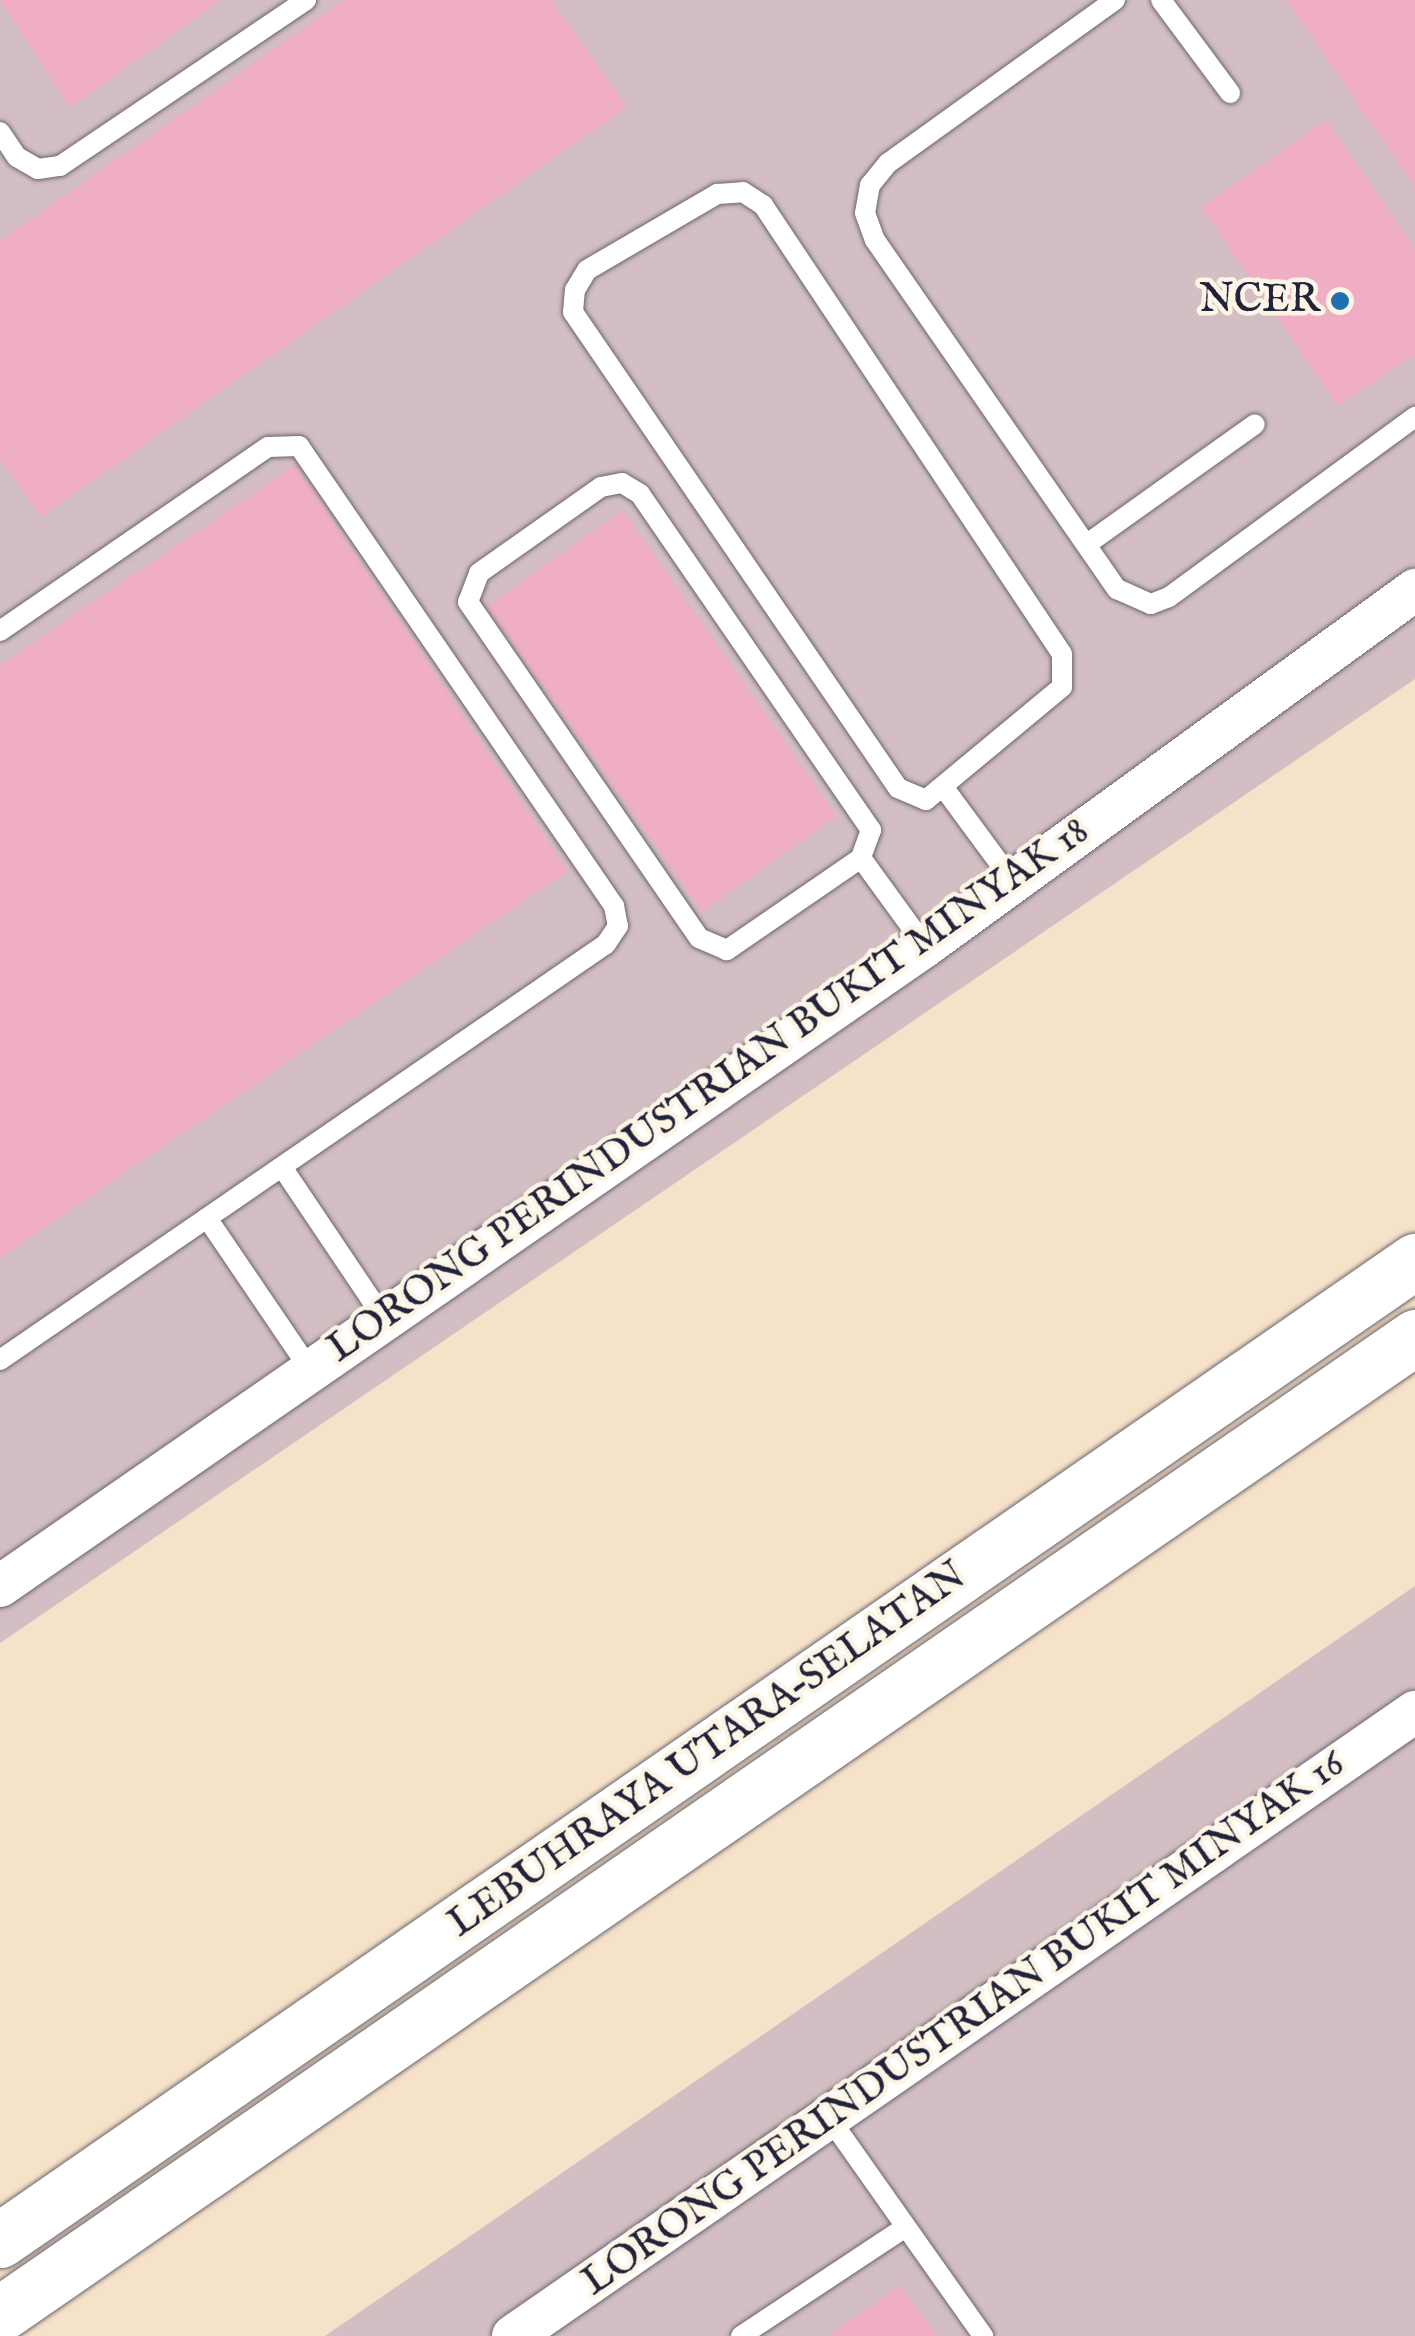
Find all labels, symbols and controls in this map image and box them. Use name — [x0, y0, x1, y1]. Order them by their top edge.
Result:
place label: NCER — [1199, 277, 1320, 325]
marker: NCER — [1329, 290, 1351, 312]
street label: LORONG PERINDUSTRIAN BUKIT MINYAK 18 — [319, 808, 1099, 1374]
street label: LEBUHRAYA UTARA–SELATAN — [440, 1553, 976, 1949]
street label: LORONG PERINDUSTRIAN BUKIT MINYAK 16 — [574, 1741, 1354, 2307]

